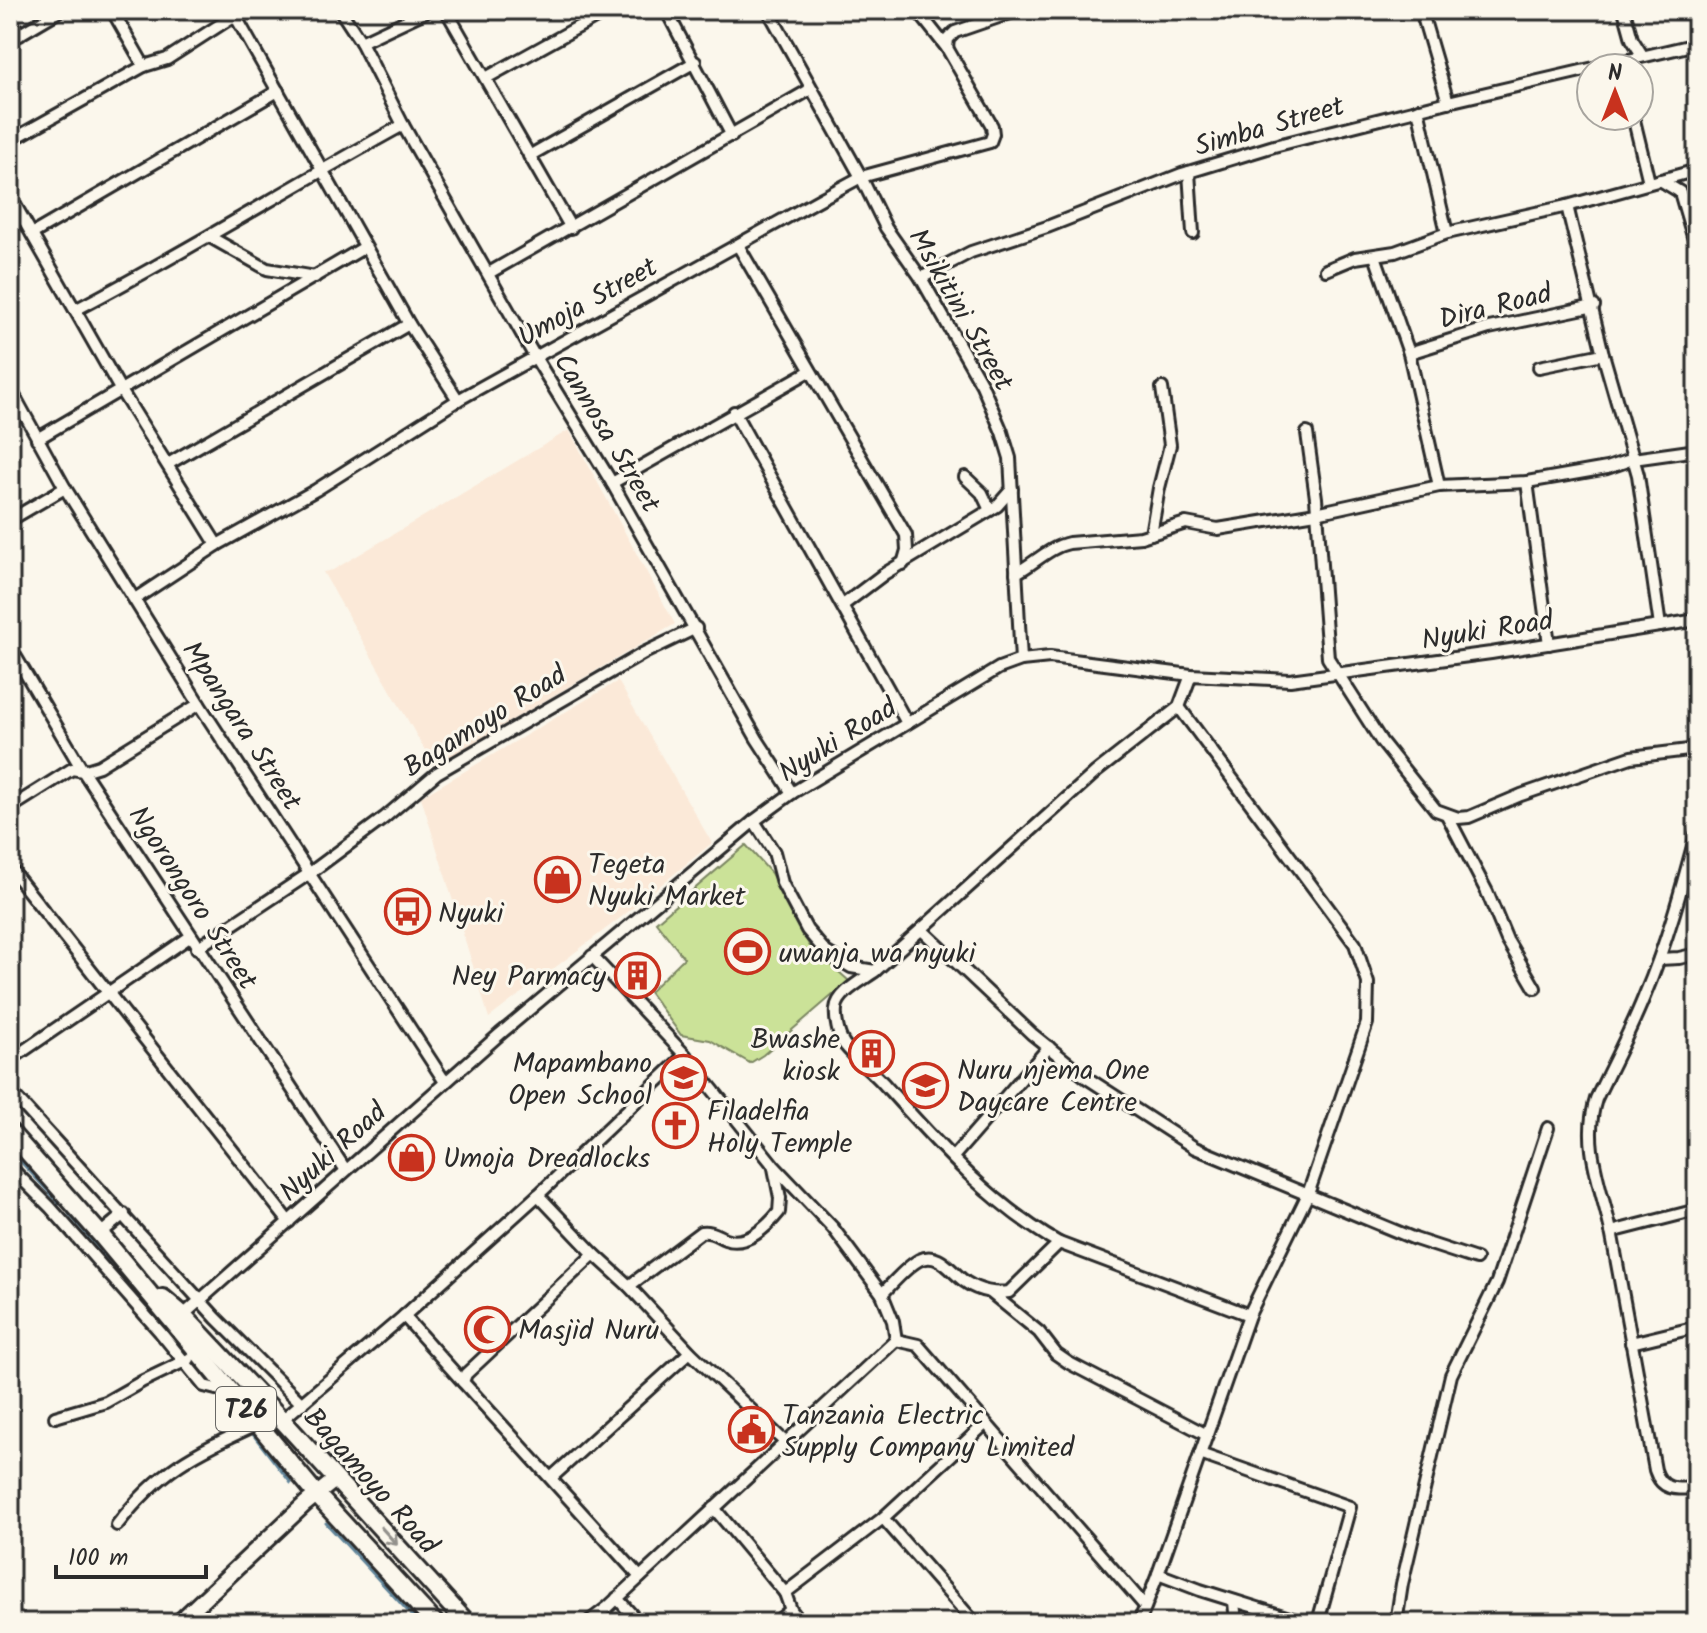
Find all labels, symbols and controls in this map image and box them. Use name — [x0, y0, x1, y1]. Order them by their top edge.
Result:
north arrow — [1575, 52, 1655, 132]
text: N — [1608, 57, 1622, 92]
street label: Simba Street — [1190, 84, 1351, 170]
street label: Msikitini Street — [895, 220, 1025, 401]
street label: Umoja Street — [510, 246, 668, 360]
street label: Dira Road — [1435, 271, 1558, 343]
street label: Cannosa Street — [540, 345, 672, 523]
street label: Nyuki Road — [1418, 599, 1557, 664]
street label: Mpangara Street — [169, 633, 313, 821]
street label: Bagamoyo Road — [395, 653, 577, 790]
street label: Nyuki Road — [770, 686, 907, 795]
street label: Ngorongoro Street — [115, 797, 269, 1000]
place label: Tegeta Nyuki Market — [588, 843, 747, 920]
shop icon: Tegeta Nyuki Market — [533, 855, 581, 903]
bus stop icon: Nyuki — [383, 888, 431, 936]
place label: Nyuki — [438, 892, 505, 937]
sports icon: uwanja wa nyuki — [724, 928, 772, 976]
place label: uwanja wa nyuki — [779, 932, 977, 977]
building icon: Ney Parmacy — [613, 951, 661, 999]
place label: Ney Parmacy — [451, 955, 607, 1000]
place label: Bwashe kiosk — [751, 1018, 841, 1095]
building icon: Bwashe kiosk — [847, 1030, 895, 1078]
place label: Mapambano Open School — [508, 1042, 652, 1119]
place label: Nuru njema One Daycare Centre — [957, 1049, 1150, 1126]
school or university icon: Mapambano Open School — [659, 1054, 707, 1102]
school or university icon: Nuru njema One Daycare Centre — [902, 1061, 950, 1109]
place label: Filadelfia Holy Temple — [707, 1090, 853, 1167]
street label: Nyuki Road — [269, 1091, 399, 1214]
church icon: Filadelfia Holy Temple — [652, 1102, 700, 1150]
shop icon: Umoja Dreadlocks — [388, 1133, 436, 1181]
place label: Umoja Dreadlocks — [443, 1137, 650, 1182]
mosque icon: Masjid Nuru — [463, 1305, 511, 1353]
place label: Masjid Nuru — [518, 1309, 659, 1354]
road number: T26 — [216, 1387, 276, 1431]
place label: Tanzania Electric Supply Company Limited — [782, 1394, 1075, 1471]
street label: Bagamoyo Road — [291, 1398, 450, 1566]
public building icon: Tanzania Electric Supply Company Limited — [727, 1406, 775, 1454]
one-way arrow — [379, 1526, 397, 1546]
scale bar — [56, 1529, 206, 1579]
text: 100 m — [68, 1539, 128, 1578]

